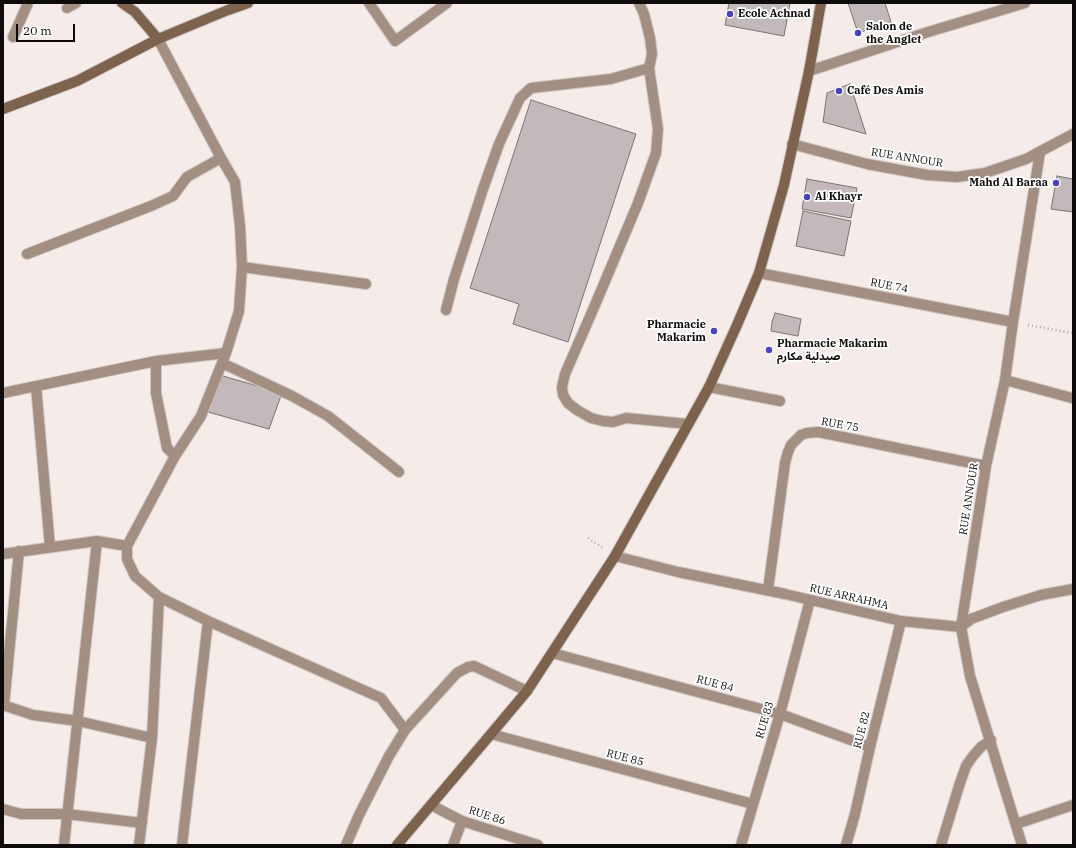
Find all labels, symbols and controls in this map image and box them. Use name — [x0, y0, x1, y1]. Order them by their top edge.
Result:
place label: Ecole Achnad — [738, 7, 811, 21]
marker: Ecole Achnad — [725, 9, 735, 19]
scale bar — [18, 16, 77, 42]
place label: Salon de the Anglet — [866, 20, 921, 46]
text: 20 m — [23, 23, 52, 38]
marker: Salon de the Anglet — [853, 28, 863, 38]
place label: Café Des Amis — [847, 84, 924, 98]
marker: Café Des Amis — [834, 86, 844, 96]
street label: RUE ANNOUR — [870, 146, 944, 170]
place label: Mahd Al Baraa — [969, 176, 1048, 190]
marker: Mahd Al Baraa — [1051, 178, 1061, 188]
place label: Al Khayr — [815, 190, 862, 204]
marker: Al Khayr — [802, 192, 812, 202]
street label: RUE 74 — [869, 276, 909, 296]
place label: Pharmacie Makarim — [647, 318, 706, 344]
marker: Pharmacie Makarim — [709, 326, 719, 336]
place label: Pharmacie Makarim صيدلية مكارم — [777, 337, 888, 363]
marker: Pharmacie Makarim صيدلية مكارم — [764, 345, 774, 355]
street label: RUE 75 — [820, 415, 860, 435]
street label: RUE ANNOUR — [957, 462, 981, 536]
street label: RUE ARRAHMA — [808, 581, 890, 613]
street label: RUE 84 — [695, 673, 735, 695]
street label: RUE 83 — [753, 700, 777, 740]
street label: RUE 82 — [851, 710, 873, 750]
street label: RUE 85 — [605, 747, 645, 769]
street label: RUE 86 — [467, 804, 507, 828]

